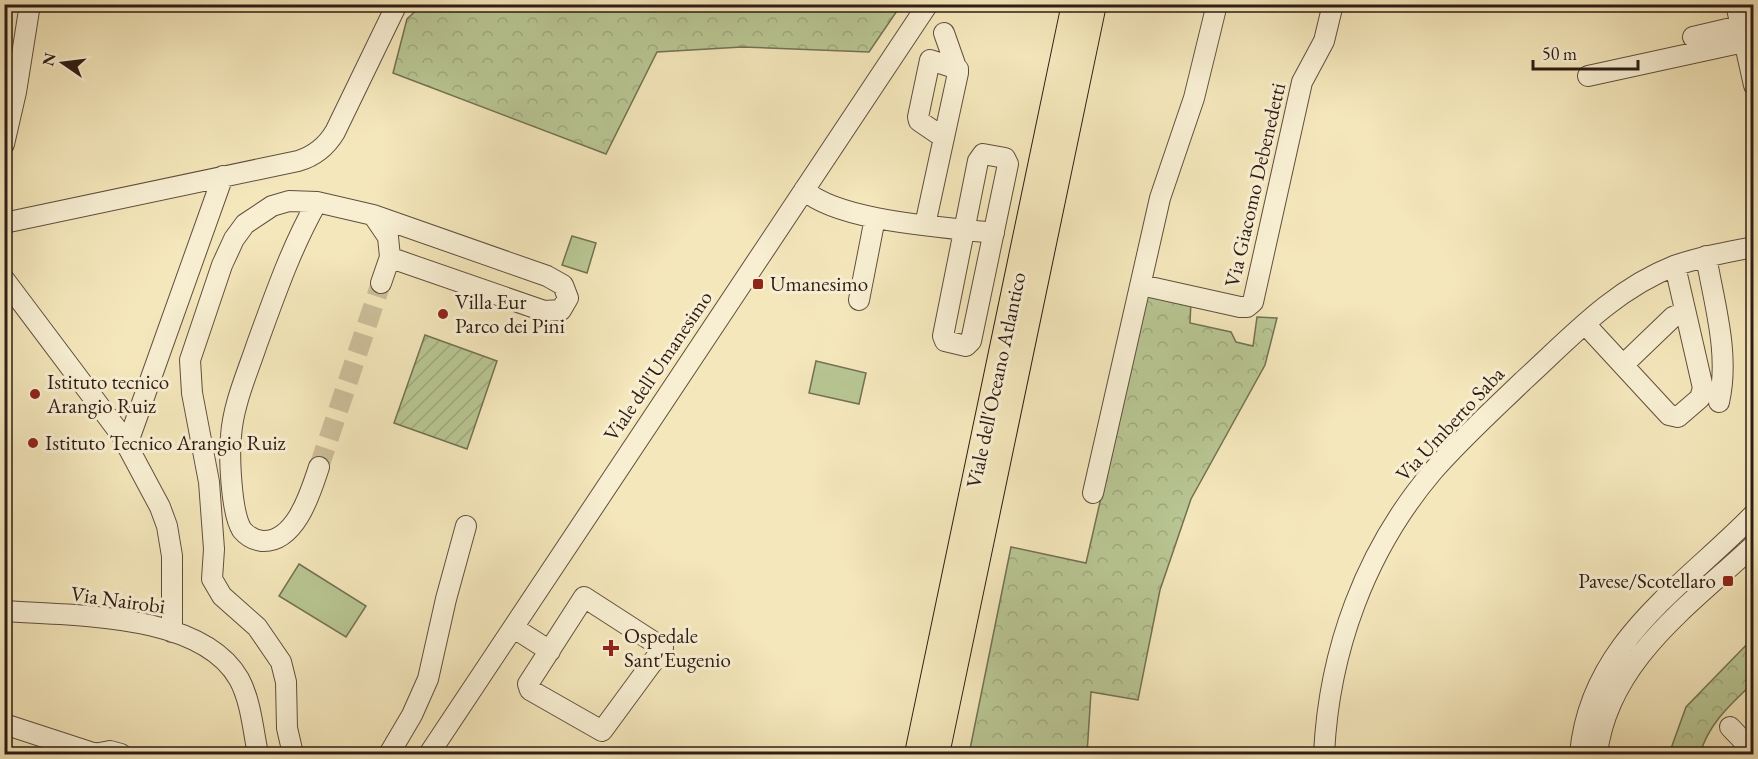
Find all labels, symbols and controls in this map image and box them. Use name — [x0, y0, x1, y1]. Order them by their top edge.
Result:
north arrow — [33, 33, 93, 93]
scale bar — [1533, 33, 1638, 71]
text: 50 m — [1542, 42, 1577, 65]
text: N — [37, 51, 61, 68]
street label: Via Giacomo Debenedetti — [1218, 80, 1291, 290]
street label: Viale dell'Oceano Atlantico — [959, 269, 1032, 490]
place label: Umanesimo — [770, 270, 868, 297]
marker: Umanesimo — [751, 277, 765, 291]
street label: Viale dell'Umanesimo — [597, 285, 718, 446]
place label: Villa Eur Parco dei Pini — [455, 288, 565, 339]
marker: Villa Eur Parco dei Pini — [436, 307, 450, 321]
street label: Via Umberto Saba — [1390, 360, 1510, 487]
place label: Istituto tecnico Arangio Ruiz — [46, 368, 169, 419]
marker: Istituto tecnico Arangio Ruiz — [28, 387, 42, 401]
place label: Istituto Tecnico Arangio Ruiz — [45, 429, 286, 456]
marker: Istituto Tecnico Arangio Ruiz — [26, 436, 40, 450]
place label: Pavese/Scotellaro — [1578, 567, 1716, 594]
marker: Pavese/Scotellaro — [1721, 574, 1735, 588]
street label: Via Nairobi — [69, 580, 167, 619]
place label: Ospedale Sant'Eugenio — [624, 622, 731, 673]
marker: Ospedale Sant'Eugenio — [602, 639, 620, 657]

